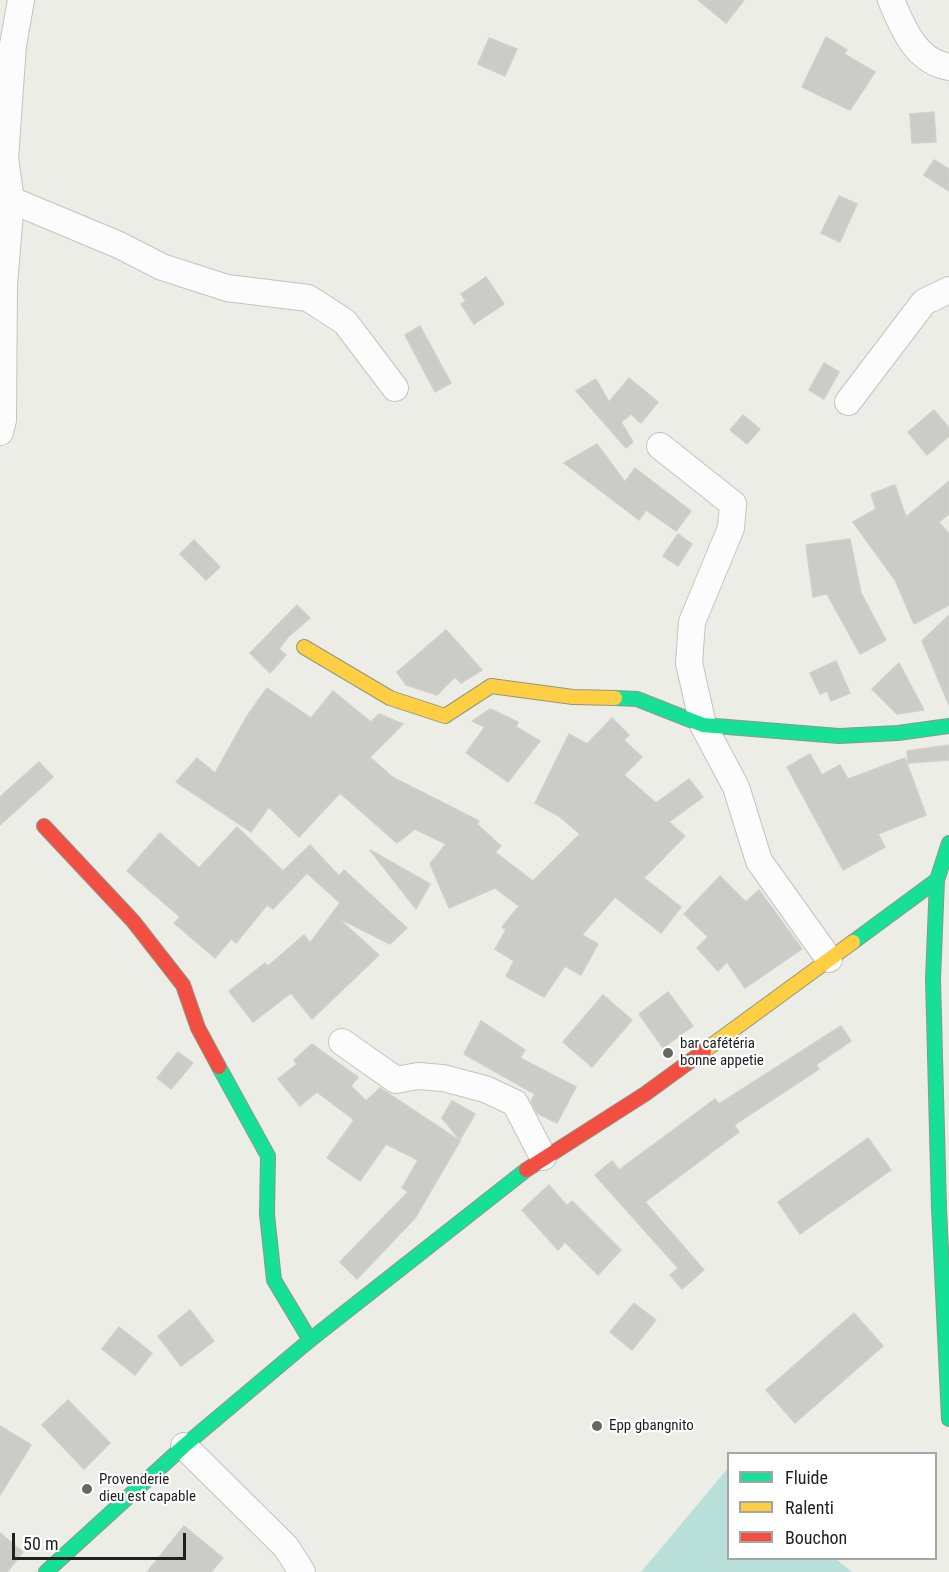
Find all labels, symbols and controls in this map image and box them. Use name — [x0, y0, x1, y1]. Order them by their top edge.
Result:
place label: bar cafétéria bonne appetie — [680, 1035, 764, 1070]
marker: bar cafétéria bonne appetie — [661, 1046, 675, 1060]
place label: Epp gbangnito — [609, 1417, 694, 1435]
marker: Epp gbangnito — [590, 1419, 604, 1433]
legend — [727, 1452, 937, 1560]
text: Fluide — [785, 1467, 828, 1488]
place label: Provenderie dieu est capable — [99, 1471, 196, 1506]
marker: Provenderie dieu est capable — [80, 1482, 94, 1496]
text: Ralenti — [785, 1497, 834, 1518]
scale bar — [15, 1521, 189, 1559]
text: Bouchon — [785, 1527, 847, 1548]
text: 50 m — [23, 1533, 58, 1554]

